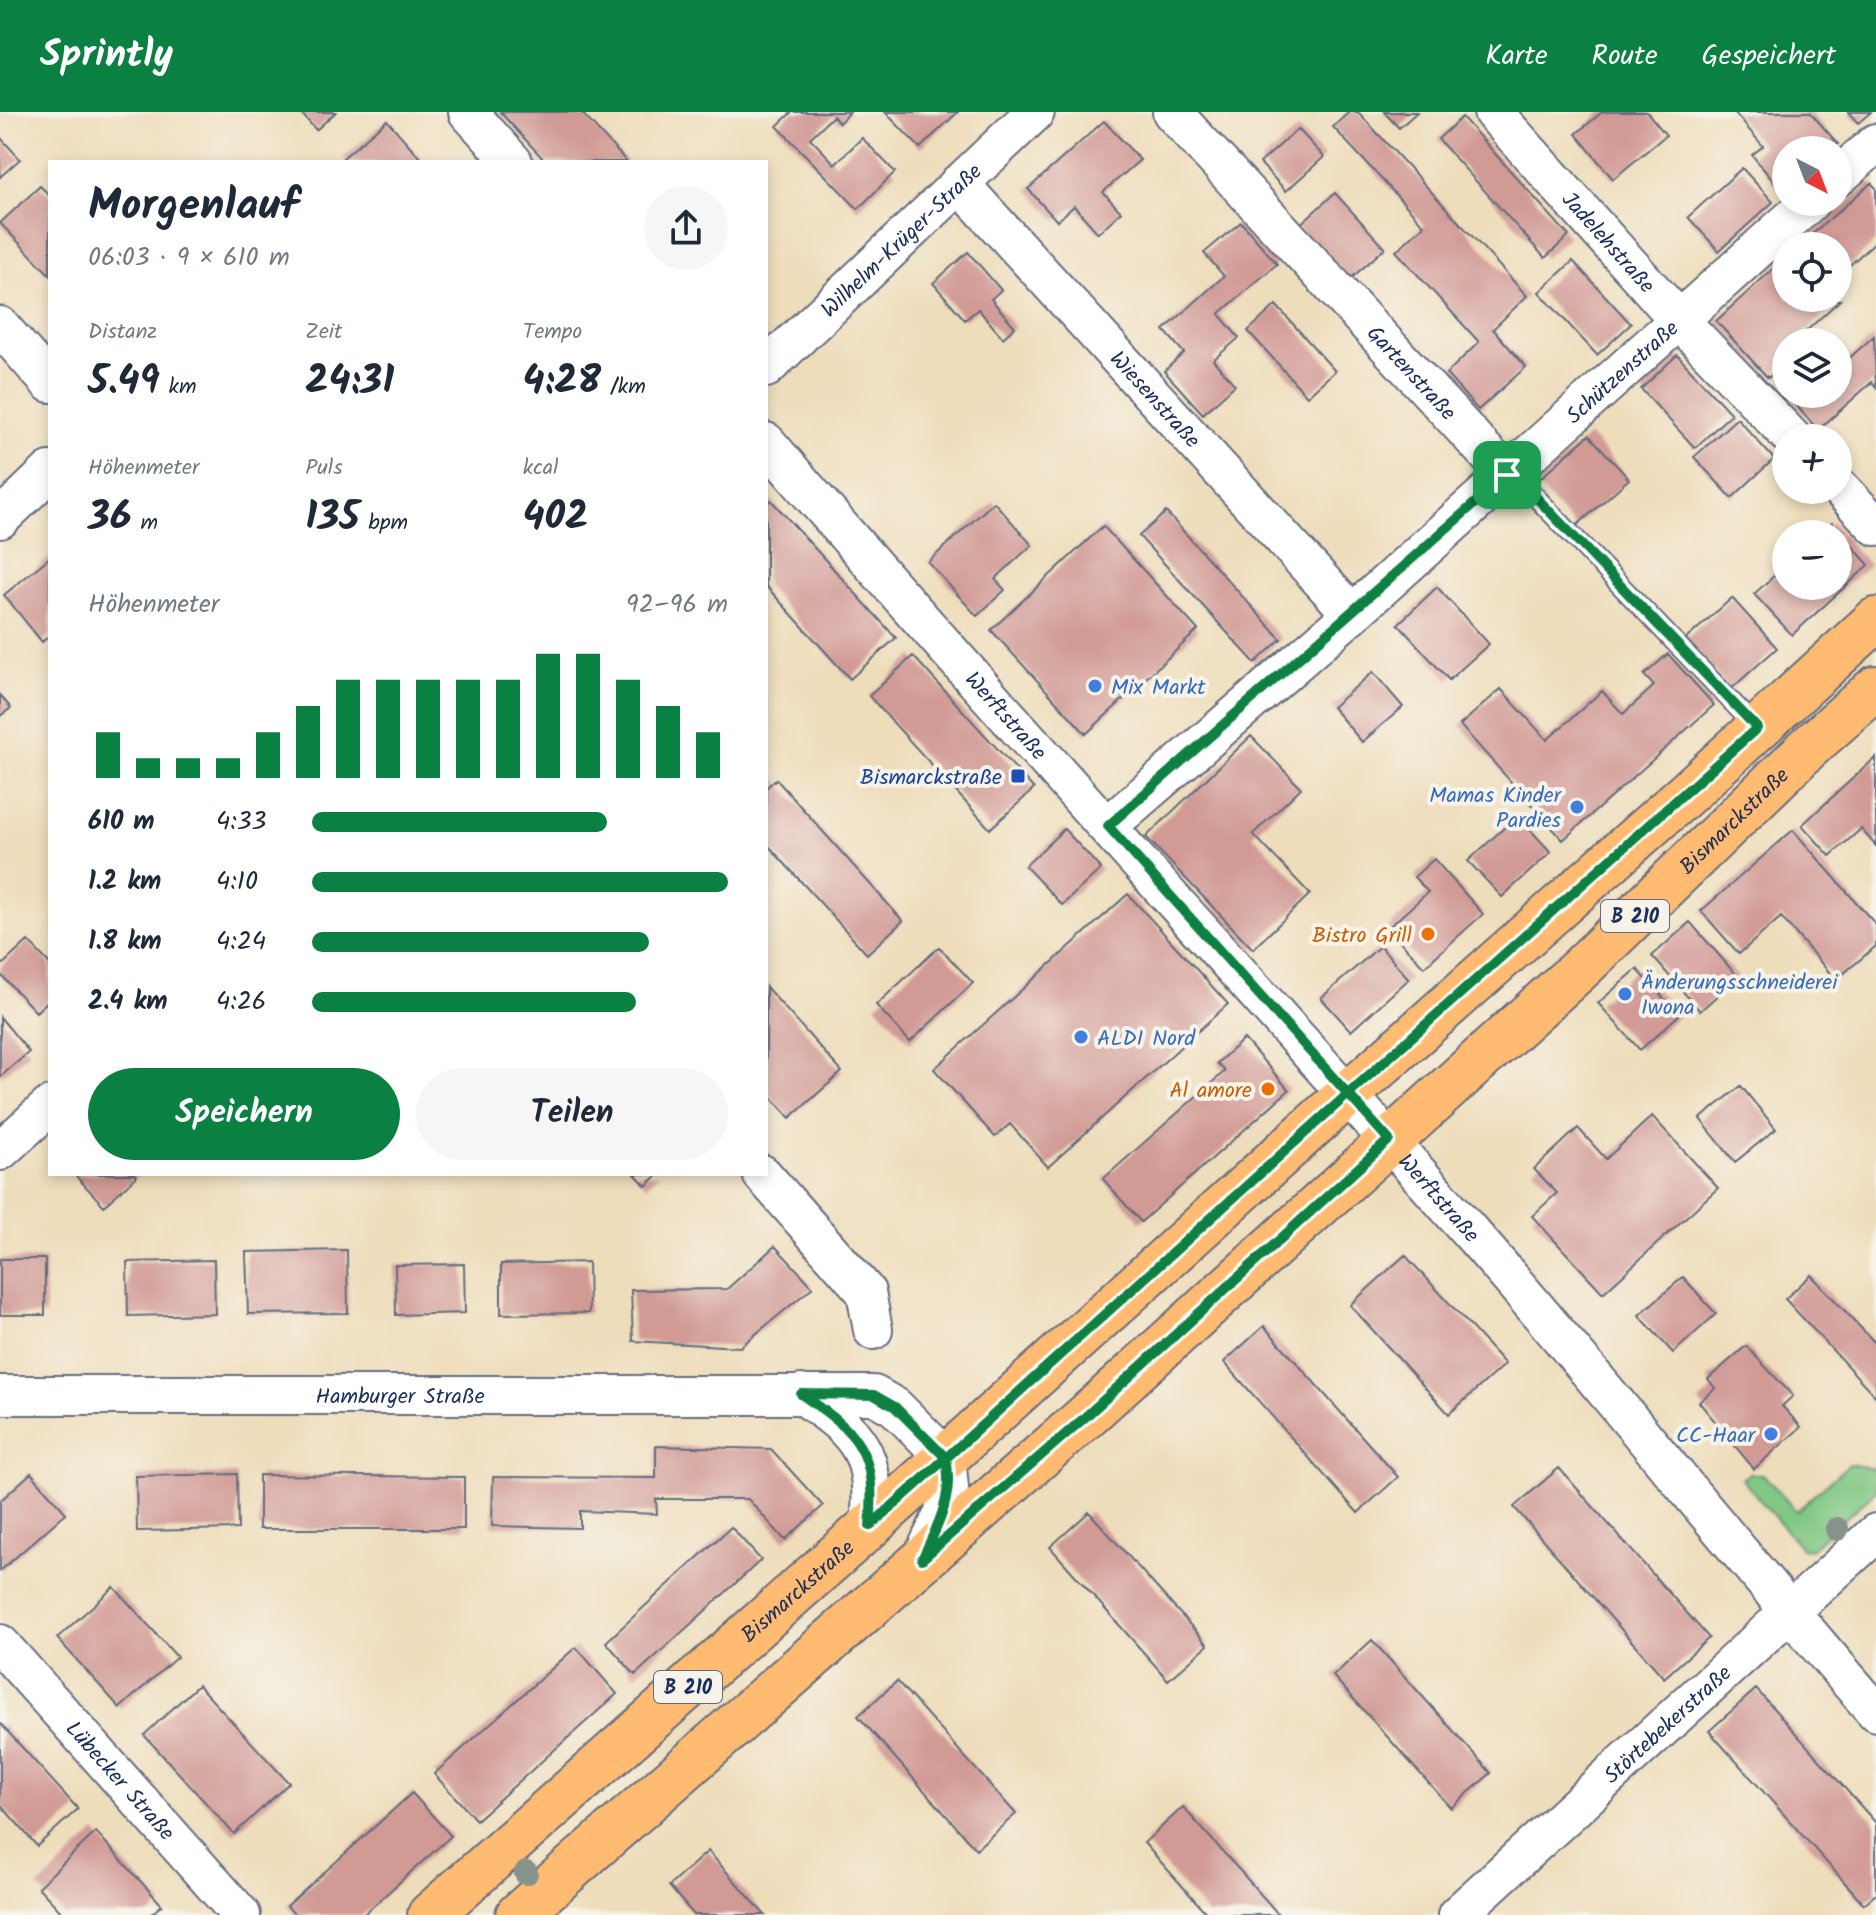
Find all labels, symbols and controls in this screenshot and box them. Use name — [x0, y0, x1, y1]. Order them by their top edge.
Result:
text: Sprintly — [40, 26, 173, 86]
text: Karte — [1485, 34, 1548, 79]
text: Route — [1592, 34, 1658, 79]
text: Gespeichert — [1702, 34, 1836, 79]
north arrow — [1772, 136, 1852, 216]
map controls — [1772, 136, 1852, 600]
street label: Wilhelm-Krüger-Straße — [814, 156, 991, 327]
text: Morgenlauf — [88, 172, 299, 242]
street label: Jadelehstraße — [1552, 184, 1662, 302]
button: share — [644, 186, 728, 270]
button: locate — [1772, 232, 1852, 312]
text: 06:03 · 9 × 610 m — [88, 237, 290, 279]
street label: Schützenstraße — [1559, 313, 1688, 434]
text: Distanz — [88, 315, 157, 350]
text: Zeit — [305, 315, 343, 350]
text: Tempo — [523, 315, 582, 350]
street label: Gartenstraße — [1357, 318, 1464, 430]
button: layers — [1772, 328, 1852, 408]
street label: Wiesenstraße — [1100, 344, 1208, 457]
text: 5.49 — [88, 350, 160, 414]
text: 24:31 — [305, 350, 394, 414]
text: 4:28 — [523, 350, 601, 414]
text: km — [160, 370, 196, 405]
text: /km — [601, 370, 646, 405]
button: + — [1772, 424, 1852, 504]
pin — [1473, 441, 1541, 509]
text: Höhenmeter — [88, 451, 199, 486]
text: Puls — [305, 451, 343, 486]
text: kcal — [523, 451, 558, 486]
icon: arrive — [1485, 453, 1529, 497]
text: 36 — [88, 486, 132, 550]
text: 135 — [305, 486, 360, 550]
text: 402 — [523, 486, 588, 550]
text: m — [132, 506, 158, 541]
text: bpm — [360, 506, 408, 541]
button: − — [1772, 520, 1852, 600]
text: Höhenmeter — [88, 584, 219, 626]
text: 92–96 m — [626, 584, 728, 626]
street label: Werftstraße — [955, 664, 1054, 769]
place label: Mix Markt — [1111, 671, 1206, 706]
marker: Mix Markt — [1086, 677, 1104, 695]
street label: Bismarckstraße — [1672, 760, 1798, 884]
place label: Bismarckstraße — [860, 761, 1002, 796]
marker: Bismarckstraße — [1009, 767, 1027, 785]
place label: Mamas Kinder Pardies — [1429, 779, 1563, 839]
marker: Mamas Kinder Pardies — [1568, 798, 1586, 816]
text: 610 m — [88, 801, 155, 843]
text: 4:33 — [216, 801, 266, 843]
text: 1.2 km — [88, 861, 161, 903]
text: 4:10 — [216, 861, 258, 903]
road number: B 210 — [1601, 900, 1669, 932]
place label: Bistro Grill — [1312, 919, 1413, 954]
text: 1.8 km — [88, 921, 161, 963]
text: 4:24 — [216, 921, 266, 963]
marker: Bistro Grill — [1419, 925, 1437, 943]
place label: Änderungsschneiderei Iwona — [1641, 966, 1838, 1026]
text: 2.4 km — [88, 981, 168, 1023]
text: 4:26 — [216, 981, 266, 1023]
marker: Änderungsschneiderei Iwona — [1616, 985, 1634, 1003]
place label: ALDI Nord — [1097, 1022, 1196, 1057]
marker: ALDI Nord — [1072, 1028, 1090, 1046]
button: Speichern — [88, 1068, 400, 1160]
button: Teilen — [416, 1068, 728, 1160]
place label: Al amore — [1169, 1074, 1252, 1109]
marker: Al amore — [1259, 1080, 1277, 1098]
street label: Werftstraße — [1388, 1146, 1487, 1252]
street label: Hamburger Straße — [315, 1380, 485, 1415]
place label: CC-Haar — [1676, 1419, 1757, 1454]
marker: CC-Haar — [1762, 1425, 1780, 1443]
street label: Bismarckstraße — [734, 1532, 864, 1653]
street label: Störtebekerstraße — [1596, 1658, 1741, 1793]
road number: B 210 — [654, 1671, 722, 1703]
street label: Lübecker Straße — [56, 1714, 182, 1850]

